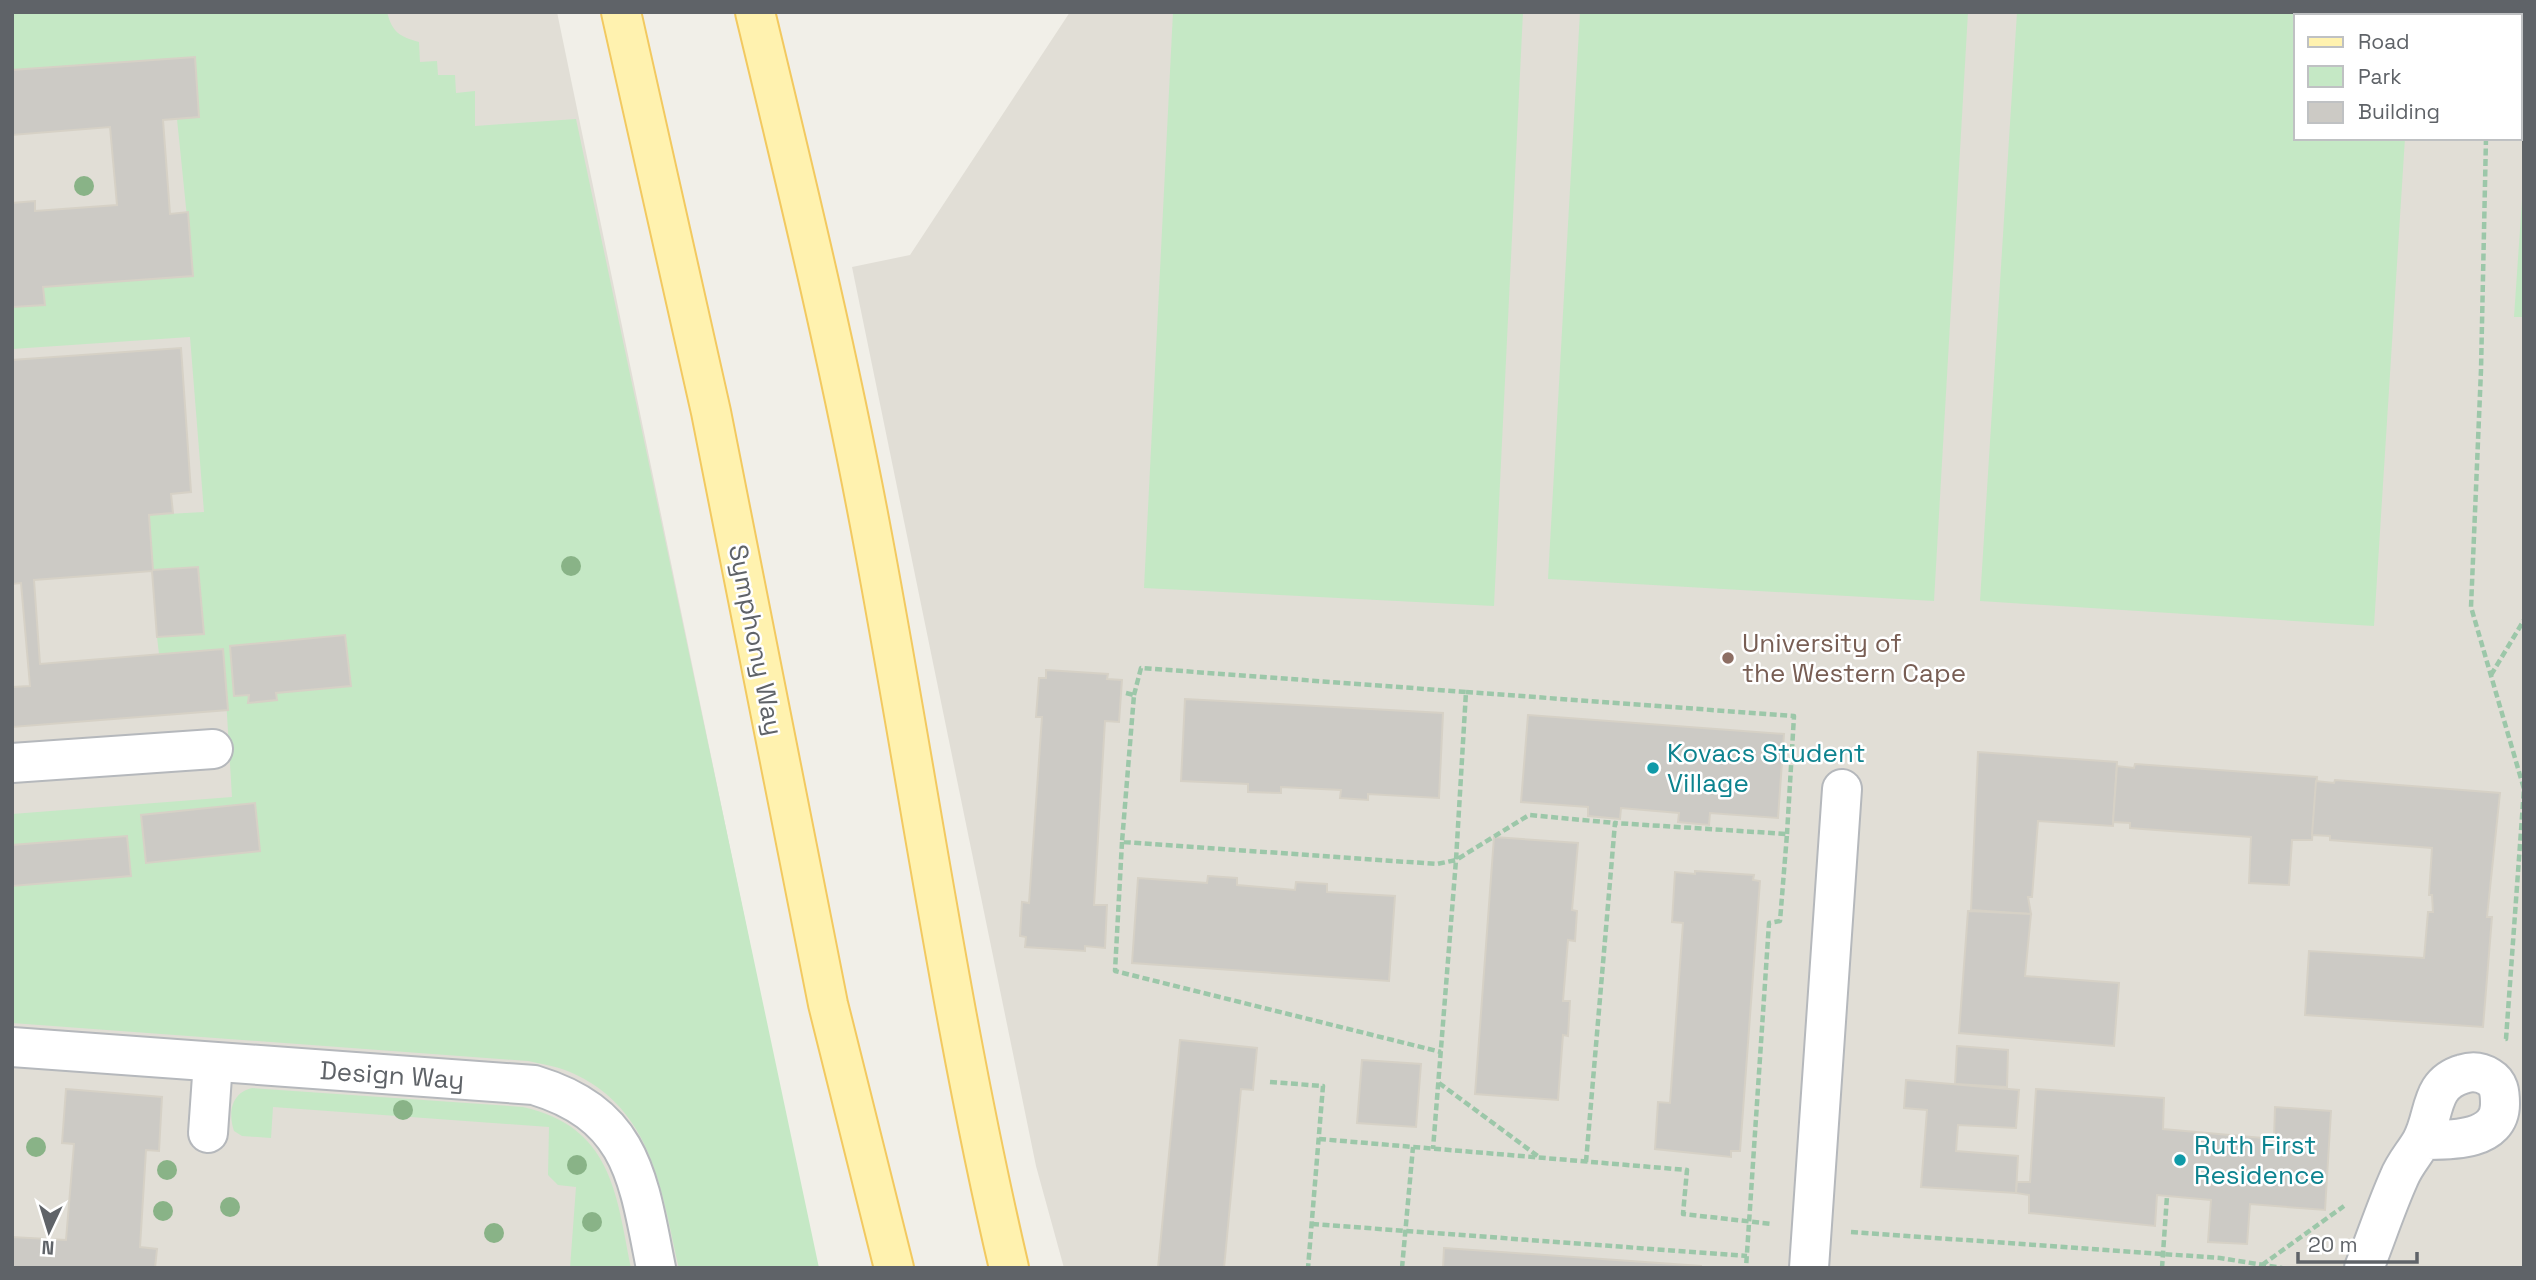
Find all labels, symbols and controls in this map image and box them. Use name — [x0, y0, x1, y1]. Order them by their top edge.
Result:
legend — [2294, 14, 2522, 140]
text: Road — [2358, 28, 2410, 55]
text: Park — [2358, 63, 2402, 90]
text: Building — [2358, 98, 2440, 125]
street label: Symphony Way — [721, 541, 791, 739]
place label: University of the Western Cape — [1742, 626, 1966, 690]
marker: University of the Western Cape — [1720, 650, 1736, 666]
place label: Kovacs Student Village — [1667, 736, 1865, 800]
marker: Kovacs Student Village — [1645, 760, 1661, 776]
street label: Design Way — [319, 1053, 465, 1097]
place label: Ruth First Residence — [2194, 1128, 2325, 1192]
marker: Ruth First Residence — [2172, 1152, 2188, 1168]
north arrow — [14, 1196, 84, 1266]
scale bar — [2298, 1220, 2417, 1264]
text: 20 m — [2308, 1231, 2358, 1258]
text: N — [41, 1235, 55, 1260]

